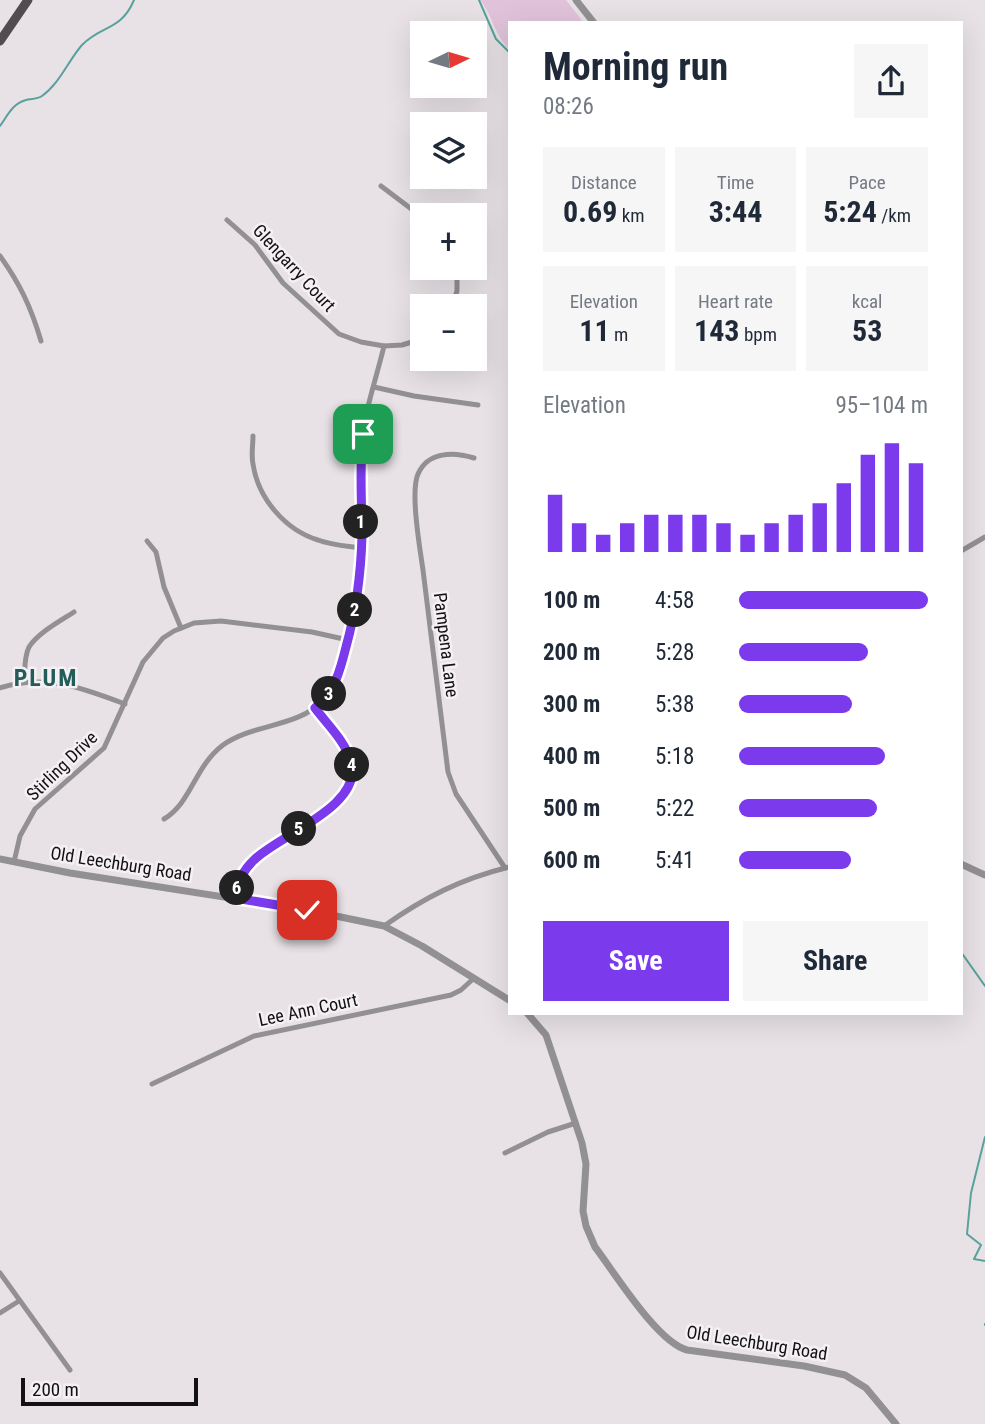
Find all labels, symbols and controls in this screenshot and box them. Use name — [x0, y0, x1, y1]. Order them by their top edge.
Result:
north arrow — [410, 21, 486, 98]
map controls — [410, 21, 487, 371]
button: share — [854, 44, 928, 118]
text: Morning run — [543, 45, 728, 89]
text: 08:26 — [543, 93, 594, 120]
button: layers — [410, 112, 487, 189]
text: Distance — [571, 171, 637, 194]
text: Time — [717, 171, 754, 194]
text: Pace — [849, 171, 886, 194]
text: 0.69 — [563, 194, 617, 229]
text: 3:44 — [709, 194, 762, 229]
text: 5:24 — [823, 194, 877, 229]
button: + — [410, 203, 487, 280]
text: km — [617, 204, 645, 227]
text: /km — [877, 204, 911, 227]
street label: Glengarry Court — [249, 220, 340, 316]
text: Elevation — [570, 290, 638, 313]
text: Heart rate — [698, 290, 773, 313]
text: kcal — [852, 290, 882, 313]
button: − — [410, 294, 487, 371]
text: 11 — [579, 313, 610, 348]
text: 143 — [694, 313, 740, 348]
text: 53 — [852, 313, 882, 348]
text: m — [610, 323, 628, 346]
text: bpm — [740, 323, 777, 346]
text: Elevation — [543, 392, 626, 419]
text: 95–104 m — [835, 392, 928, 419]
pin — [333, 404, 393, 464]
icon: arrive — [344, 415, 382, 453]
pin: 1 — [344, 504, 378, 540]
text: 1 — [356, 510, 365, 533]
text: 100 m — [543, 587, 600, 614]
text: 4:58 — [655, 587, 694, 614]
street label: Pampena Lane — [430, 591, 463, 698]
pin: 2 — [338, 592, 372, 628]
text: 2 — [350, 598, 359, 621]
text: 200 m — [543, 639, 600, 666]
text: 5:28 — [655, 639, 694, 666]
district label: PLUM — [14, 664, 78, 692]
pin: 3 — [312, 676, 346, 712]
text: 3 — [324, 682, 333, 705]
text: 300 m — [543, 691, 600, 718]
text: 5:38 — [655, 691, 694, 718]
street label: Stirling Drive — [22, 727, 101, 805]
text: 400 m — [543, 743, 600, 770]
text: 5:18 — [655, 743, 694, 770]
pin: 4 — [334, 748, 370, 782]
text: 4 — [347, 753, 356, 776]
text: 500 m — [543, 795, 600, 822]
text: 5:22 — [655, 795, 694, 822]
pin: 5 — [282, 812, 316, 846]
text: 5 — [294, 817, 303, 840]
street label: Old Leechburg Road — [49, 842, 193, 885]
text: 600 m — [543, 847, 600, 874]
text: 5:41 — [655, 847, 694, 874]
pin: 6 — [219, 870, 254, 906]
text: 6 — [232, 876, 241, 899]
pin — [277, 880, 337, 940]
icon: check — [288, 891, 326, 929]
button: Save — [543, 921, 729, 1001]
button: Share — [743, 921, 928, 1001]
street label: Lee Ann Court — [256, 989, 359, 1030]
street label: Old Leechburg Road — [685, 1321, 829, 1364]
scale bar — [21, 1375, 198, 1407]
text: 200 m — [32, 1378, 79, 1401]

